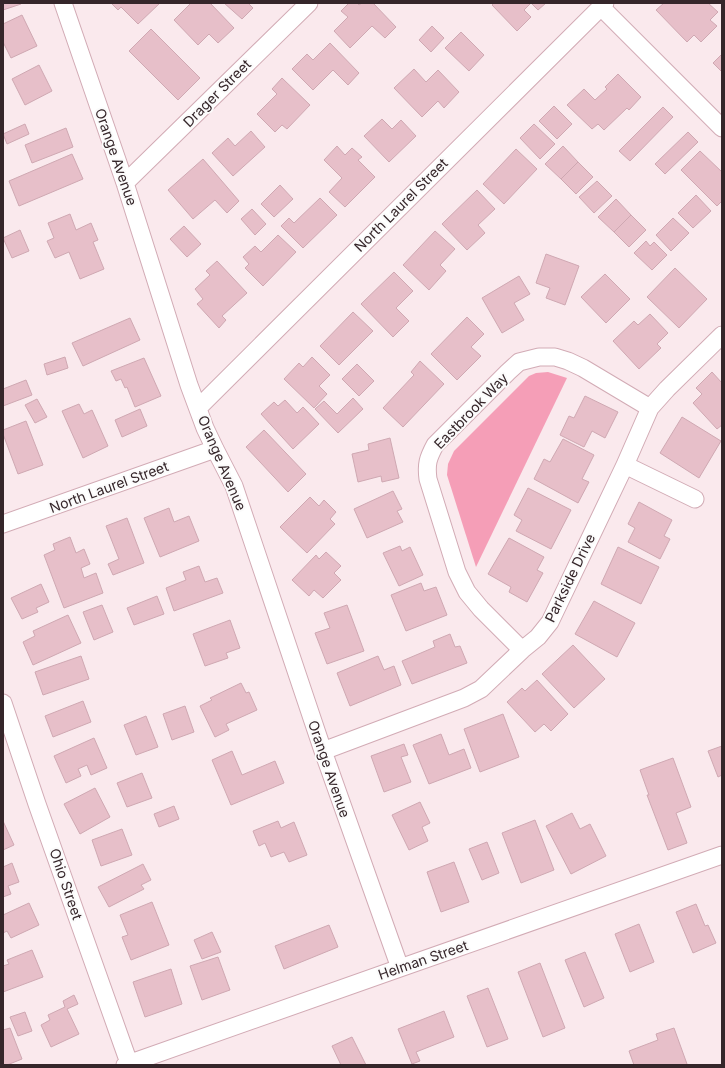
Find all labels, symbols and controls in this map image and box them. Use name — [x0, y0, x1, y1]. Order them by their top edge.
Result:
street label: Drager Street — [179, 55, 254, 130]
street label: Orange Avenue — [92, 106, 141, 208]
street label: North Laurel Street — [350, 154, 451, 255]
street label: Eastbrook Way — [430, 369, 511, 452]
street label: Orange Avenue — [195, 413, 250, 513]
street label: North Laurel Street — [47, 457, 171, 516]
street label: Parkside Drive — [541, 531, 598, 625]
street label: Orange Avenue — [305, 718, 354, 820]
street label: Ohio Street — [46, 846, 87, 922]
street label: Helman Street — [376, 936, 470, 983]

